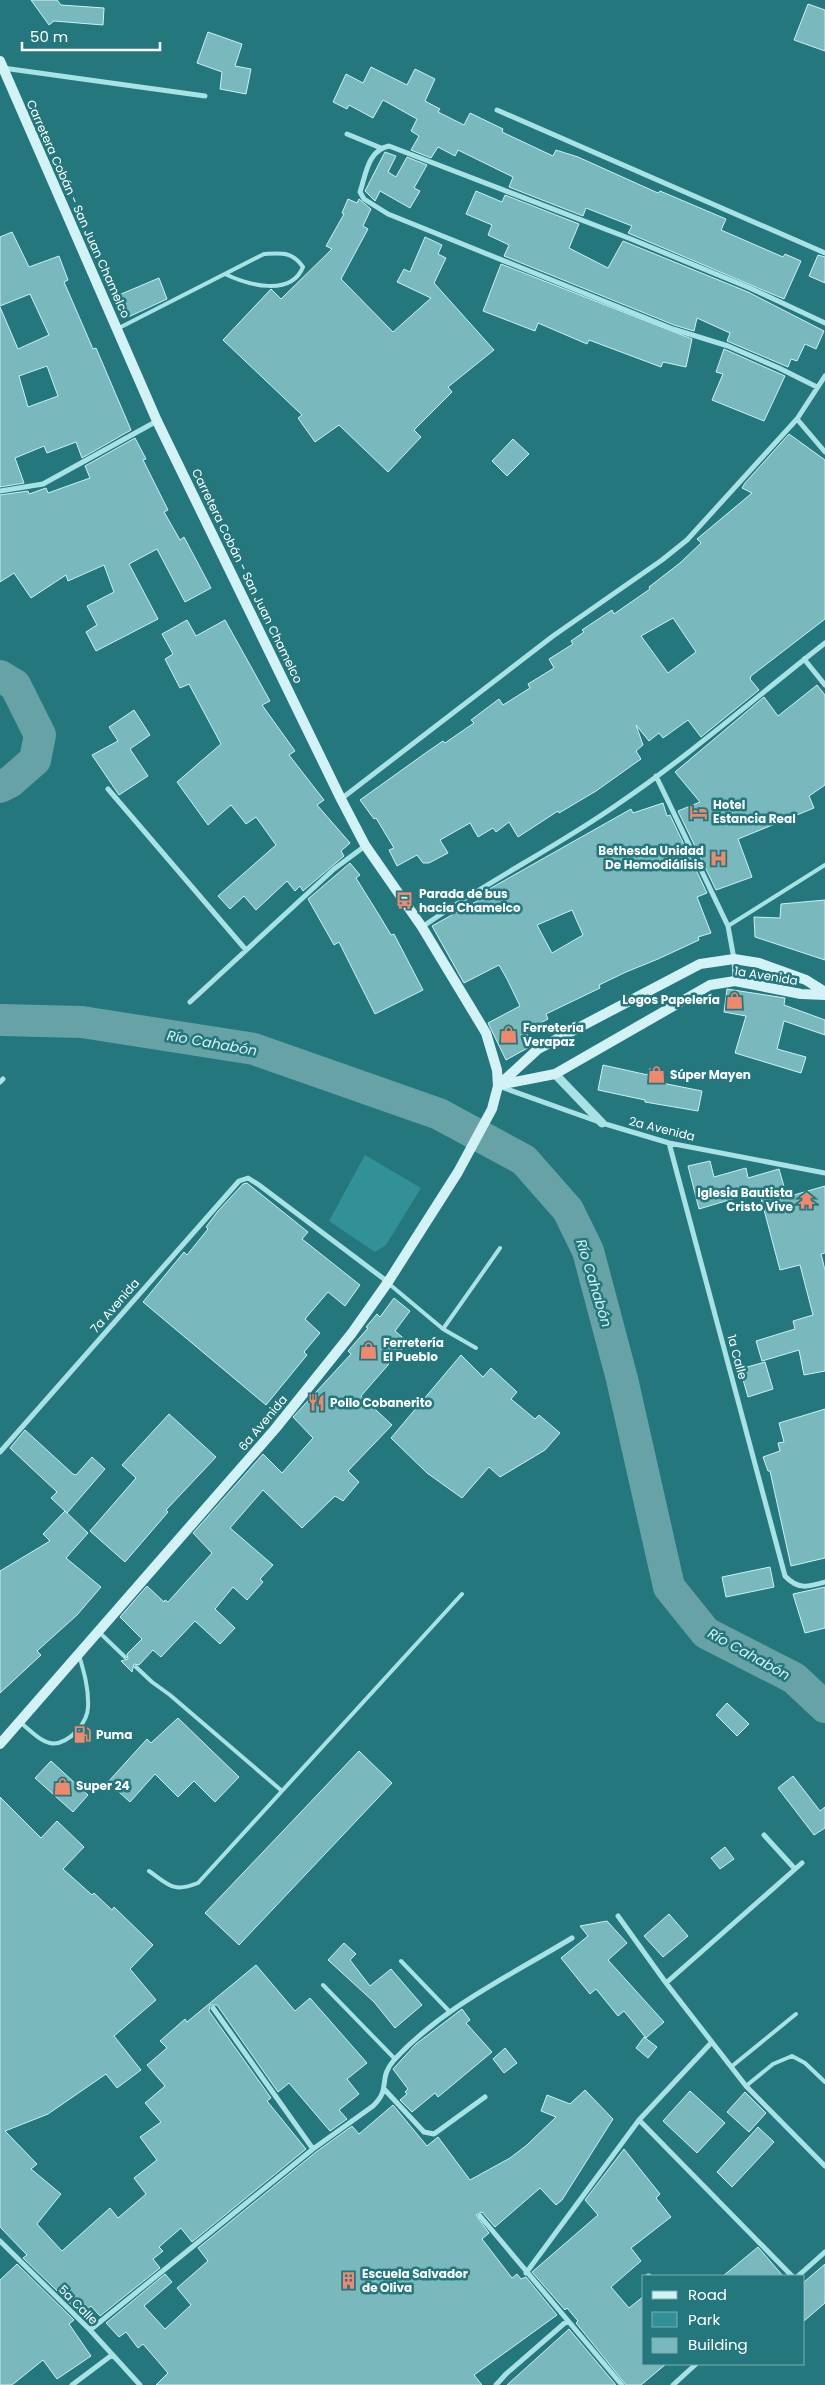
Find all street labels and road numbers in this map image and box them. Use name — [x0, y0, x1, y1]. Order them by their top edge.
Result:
street label: Carretera Cobán - San Juan Chamelco — [22, 97, 135, 321]
street label: Carretera Cobán - San Juan Chamelco — [188, 466, 307, 686]
street label: 1a Avenida — [733, 962, 799, 989]
street label: 2a Avenida — [627, 1112, 697, 1145]
street label: 7a Avenida — [86, 1275, 143, 1337]
street label: 1a Calle — [723, 1333, 752, 1381]
street label: 6a Avenida — [234, 1391, 291, 1454]
street label: 5a Calle — [55, 2281, 102, 2328]

